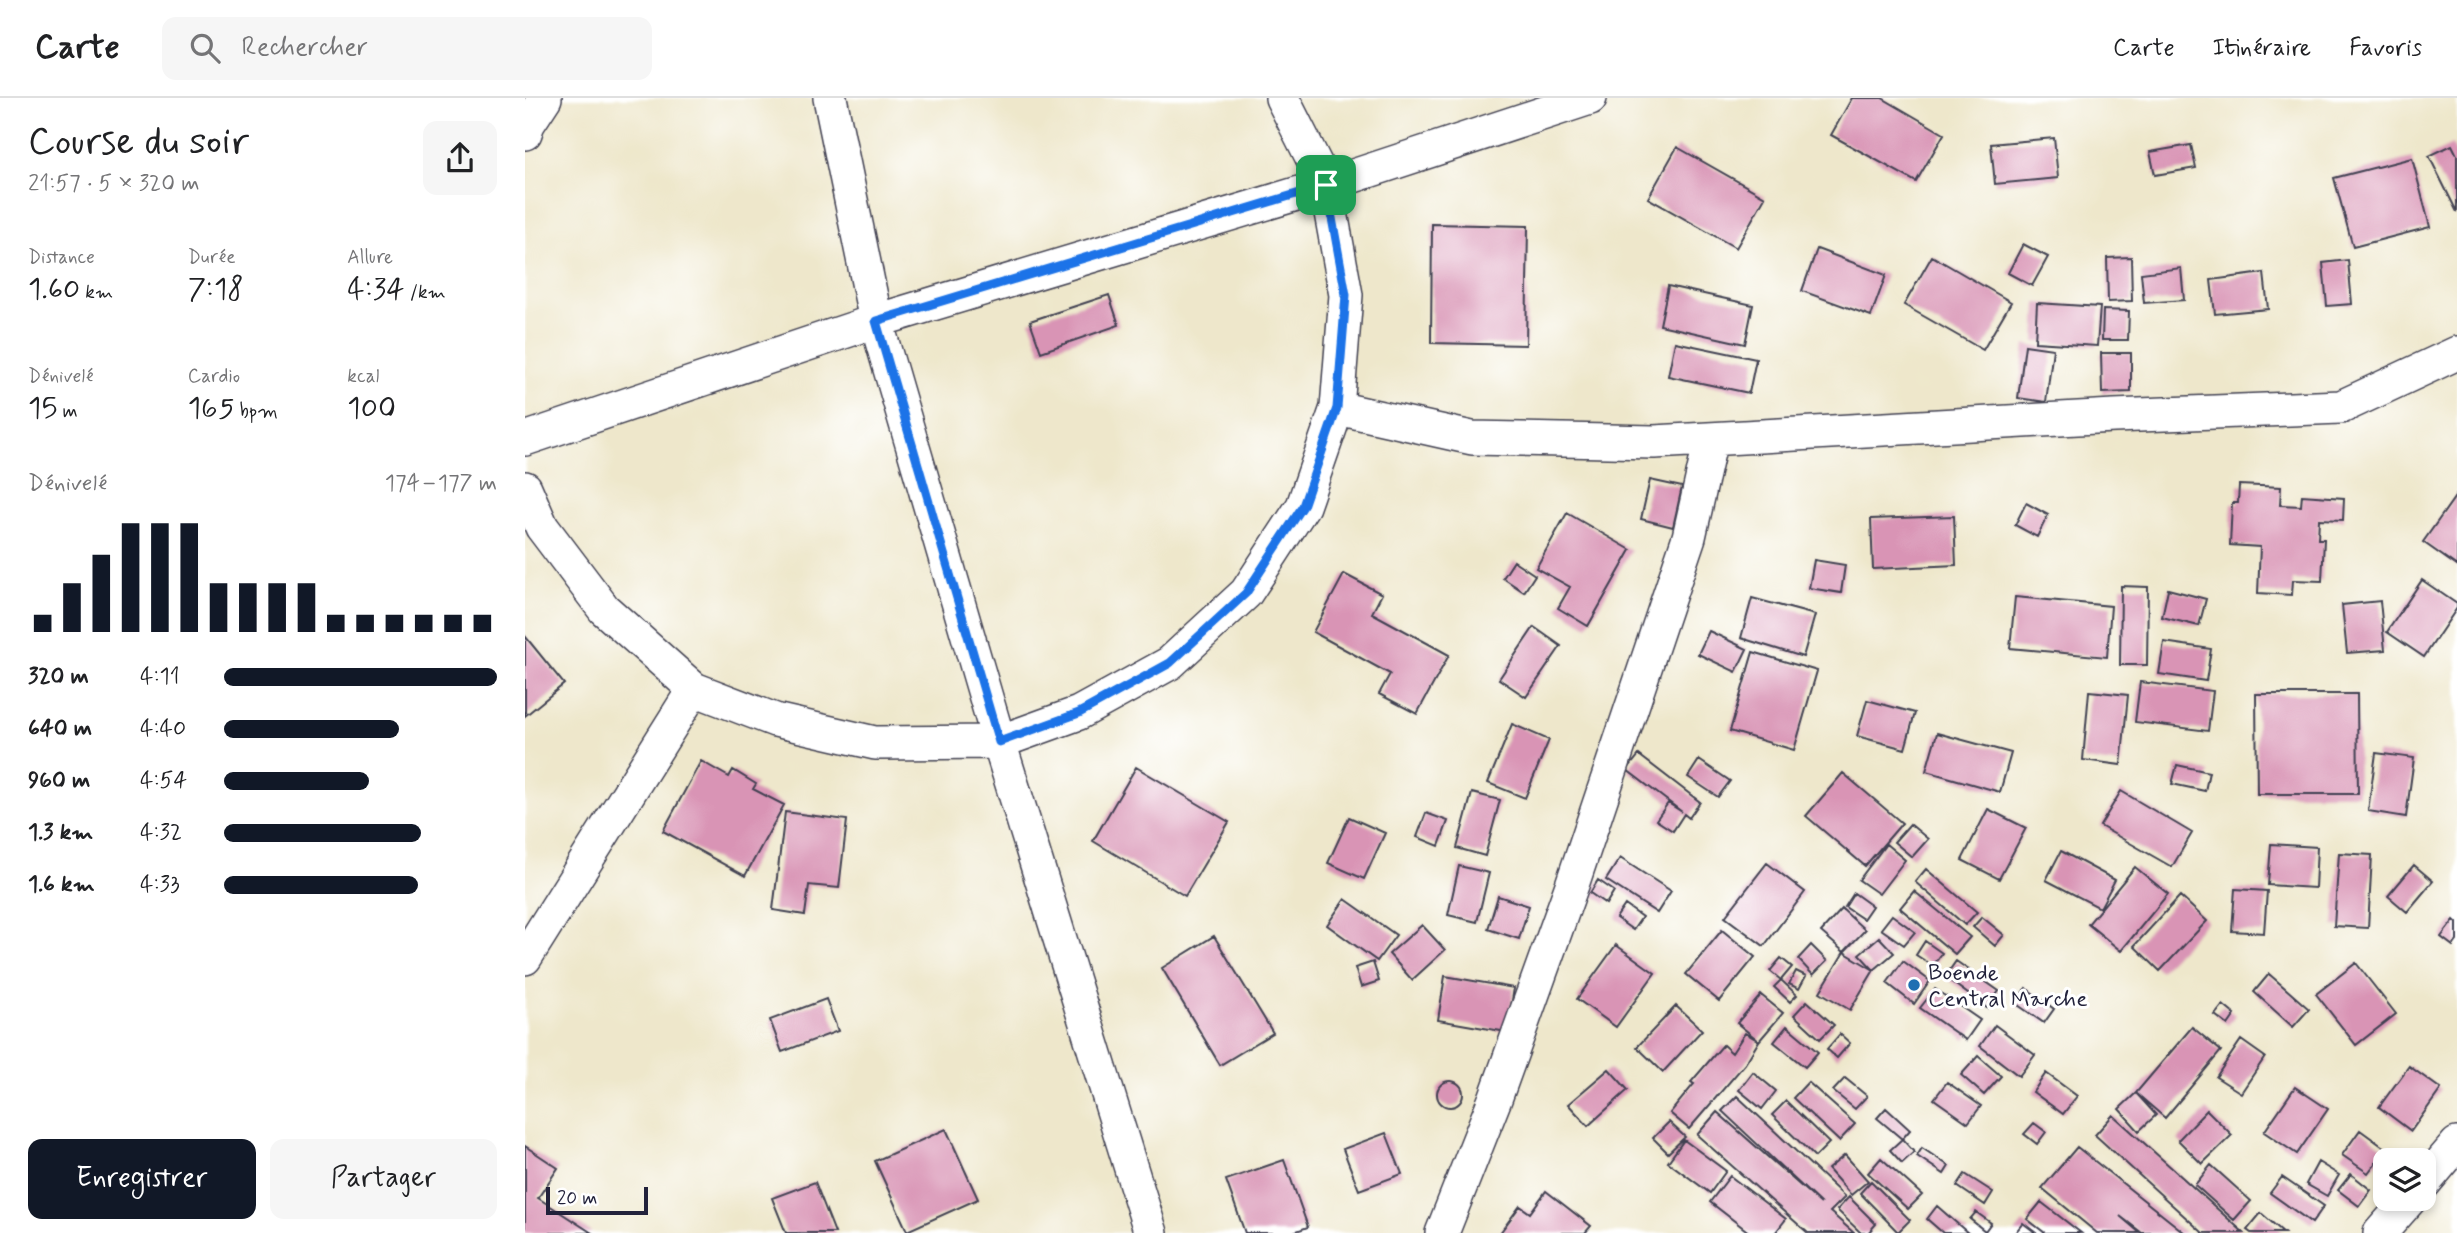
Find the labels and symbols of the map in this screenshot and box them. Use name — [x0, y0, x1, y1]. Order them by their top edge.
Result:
pin — [1296, 155, 1356, 215]
place label: Boende Central Marche — [1928, 959, 2087, 1015]
marker: Boende Central Marche — [1906, 977, 1922, 993]
scale bar — [546, 1184, 647, 1216]

